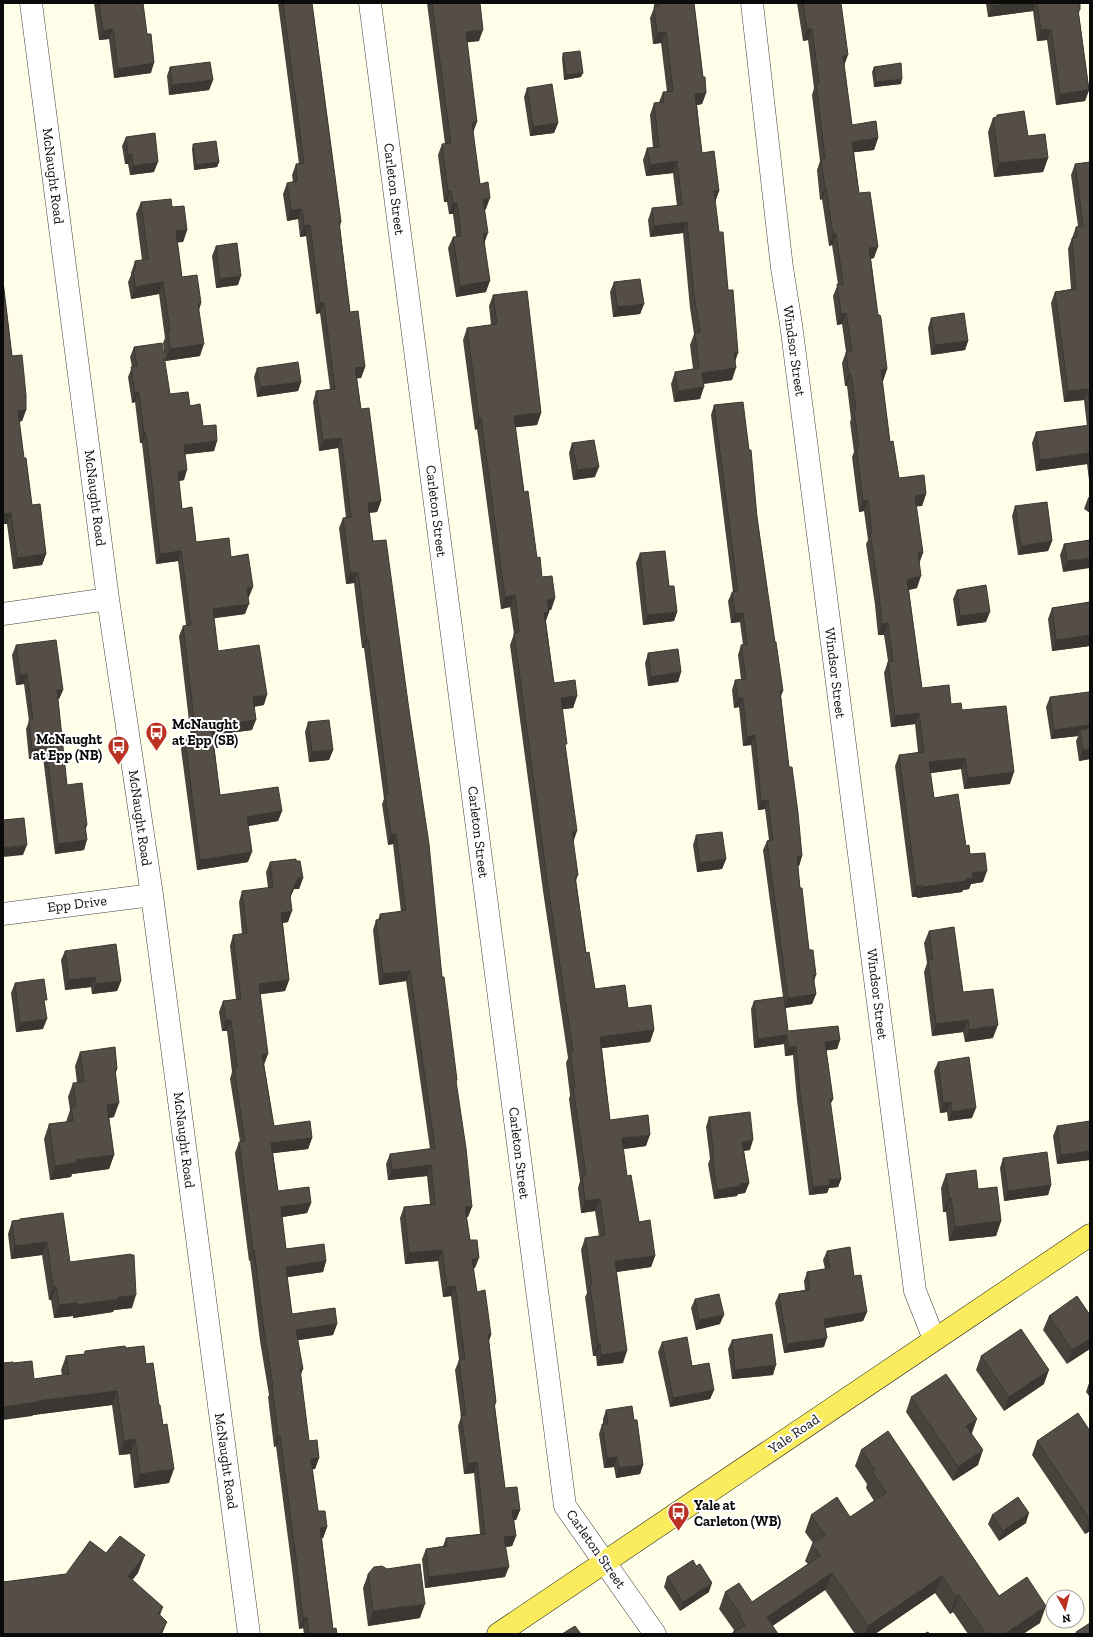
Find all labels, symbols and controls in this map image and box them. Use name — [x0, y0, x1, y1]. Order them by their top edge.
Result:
street label: McNaught Road — [39, 127, 67, 225]
street label: Carleton Street — [380, 142, 408, 237]
street label: Windsor Street — [779, 305, 809, 398]
street label: McNaught Road — [81, 449, 109, 547]
street label: Carleton Street — [422, 464, 450, 559]
street label: Windsor Street — [821, 627, 849, 720]
place label: McNaught at Epp (SB) — [172, 716, 238, 749]
bus stop icon: McNaught at Epp (SB) — [144, 719, 170, 752]
place label: McNaught at Epp (NB) — [33, 731, 102, 764]
bus stop icon: McNaught at Epp (NB) — [105, 734, 131, 767]
street label: McNaught Road — [125, 769, 155, 867]
street label: Carleton Street — [464, 785, 492, 880]
street label: Epp Drive — [46, 892, 108, 916]
street label: Windsor Street — [863, 948, 891, 1041]
street label: McNaught Road — [170, 1091, 198, 1189]
street label: Carleton Street — [505, 1106, 533, 1201]
street label: Yale Road — [764, 1411, 823, 1458]
street label: McNaught Road — [211, 1412, 241, 1510]
place label: Yale at Carleton (WB) — [694, 1497, 781, 1530]
bus stop icon: Yale at Carleton (WB) — [665, 1500, 691, 1533]
street label: Carleton Street — [563, 1506, 630, 1592]
north arrow — [1045, 1589, 1085, 1629]
text: N — [1061, 1611, 1071, 1626]

